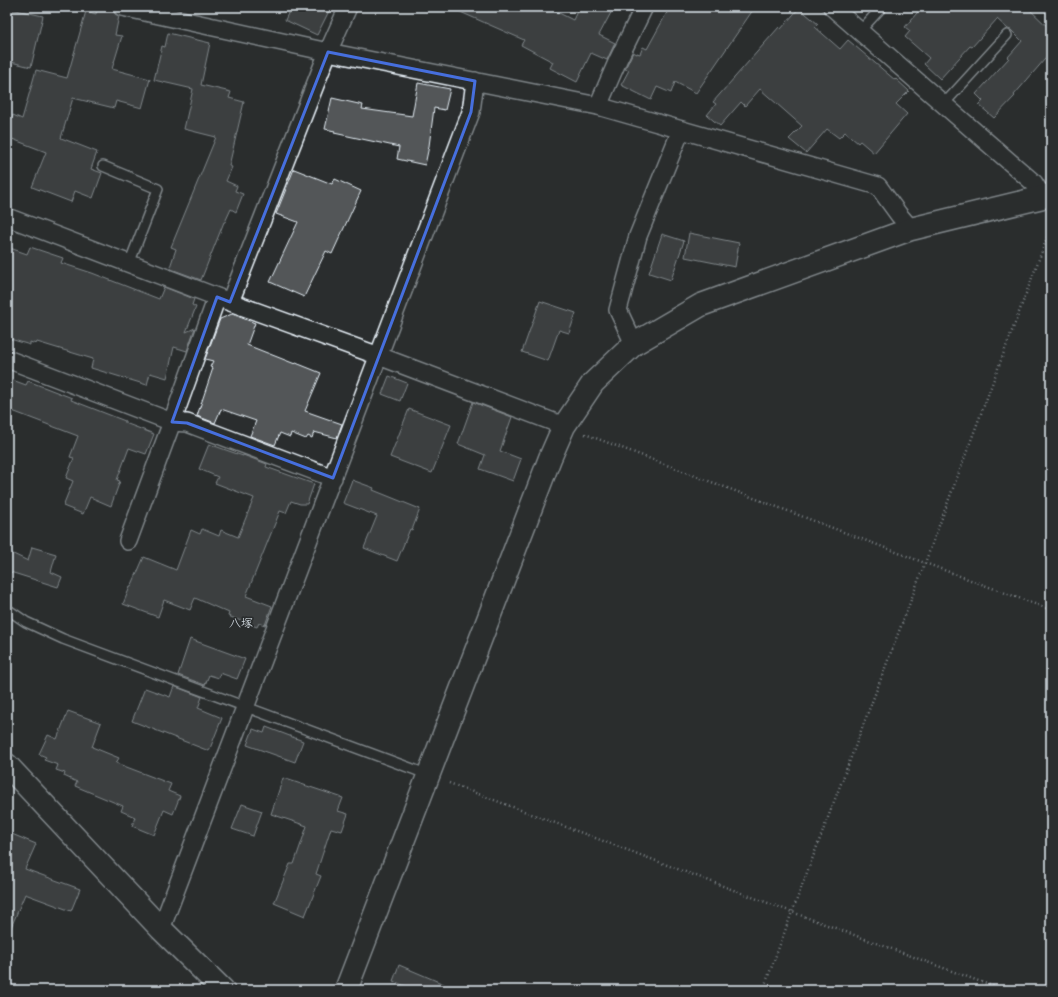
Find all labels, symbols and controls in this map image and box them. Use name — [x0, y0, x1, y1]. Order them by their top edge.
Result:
district label: 八塚 — [229, 614, 253, 633]

